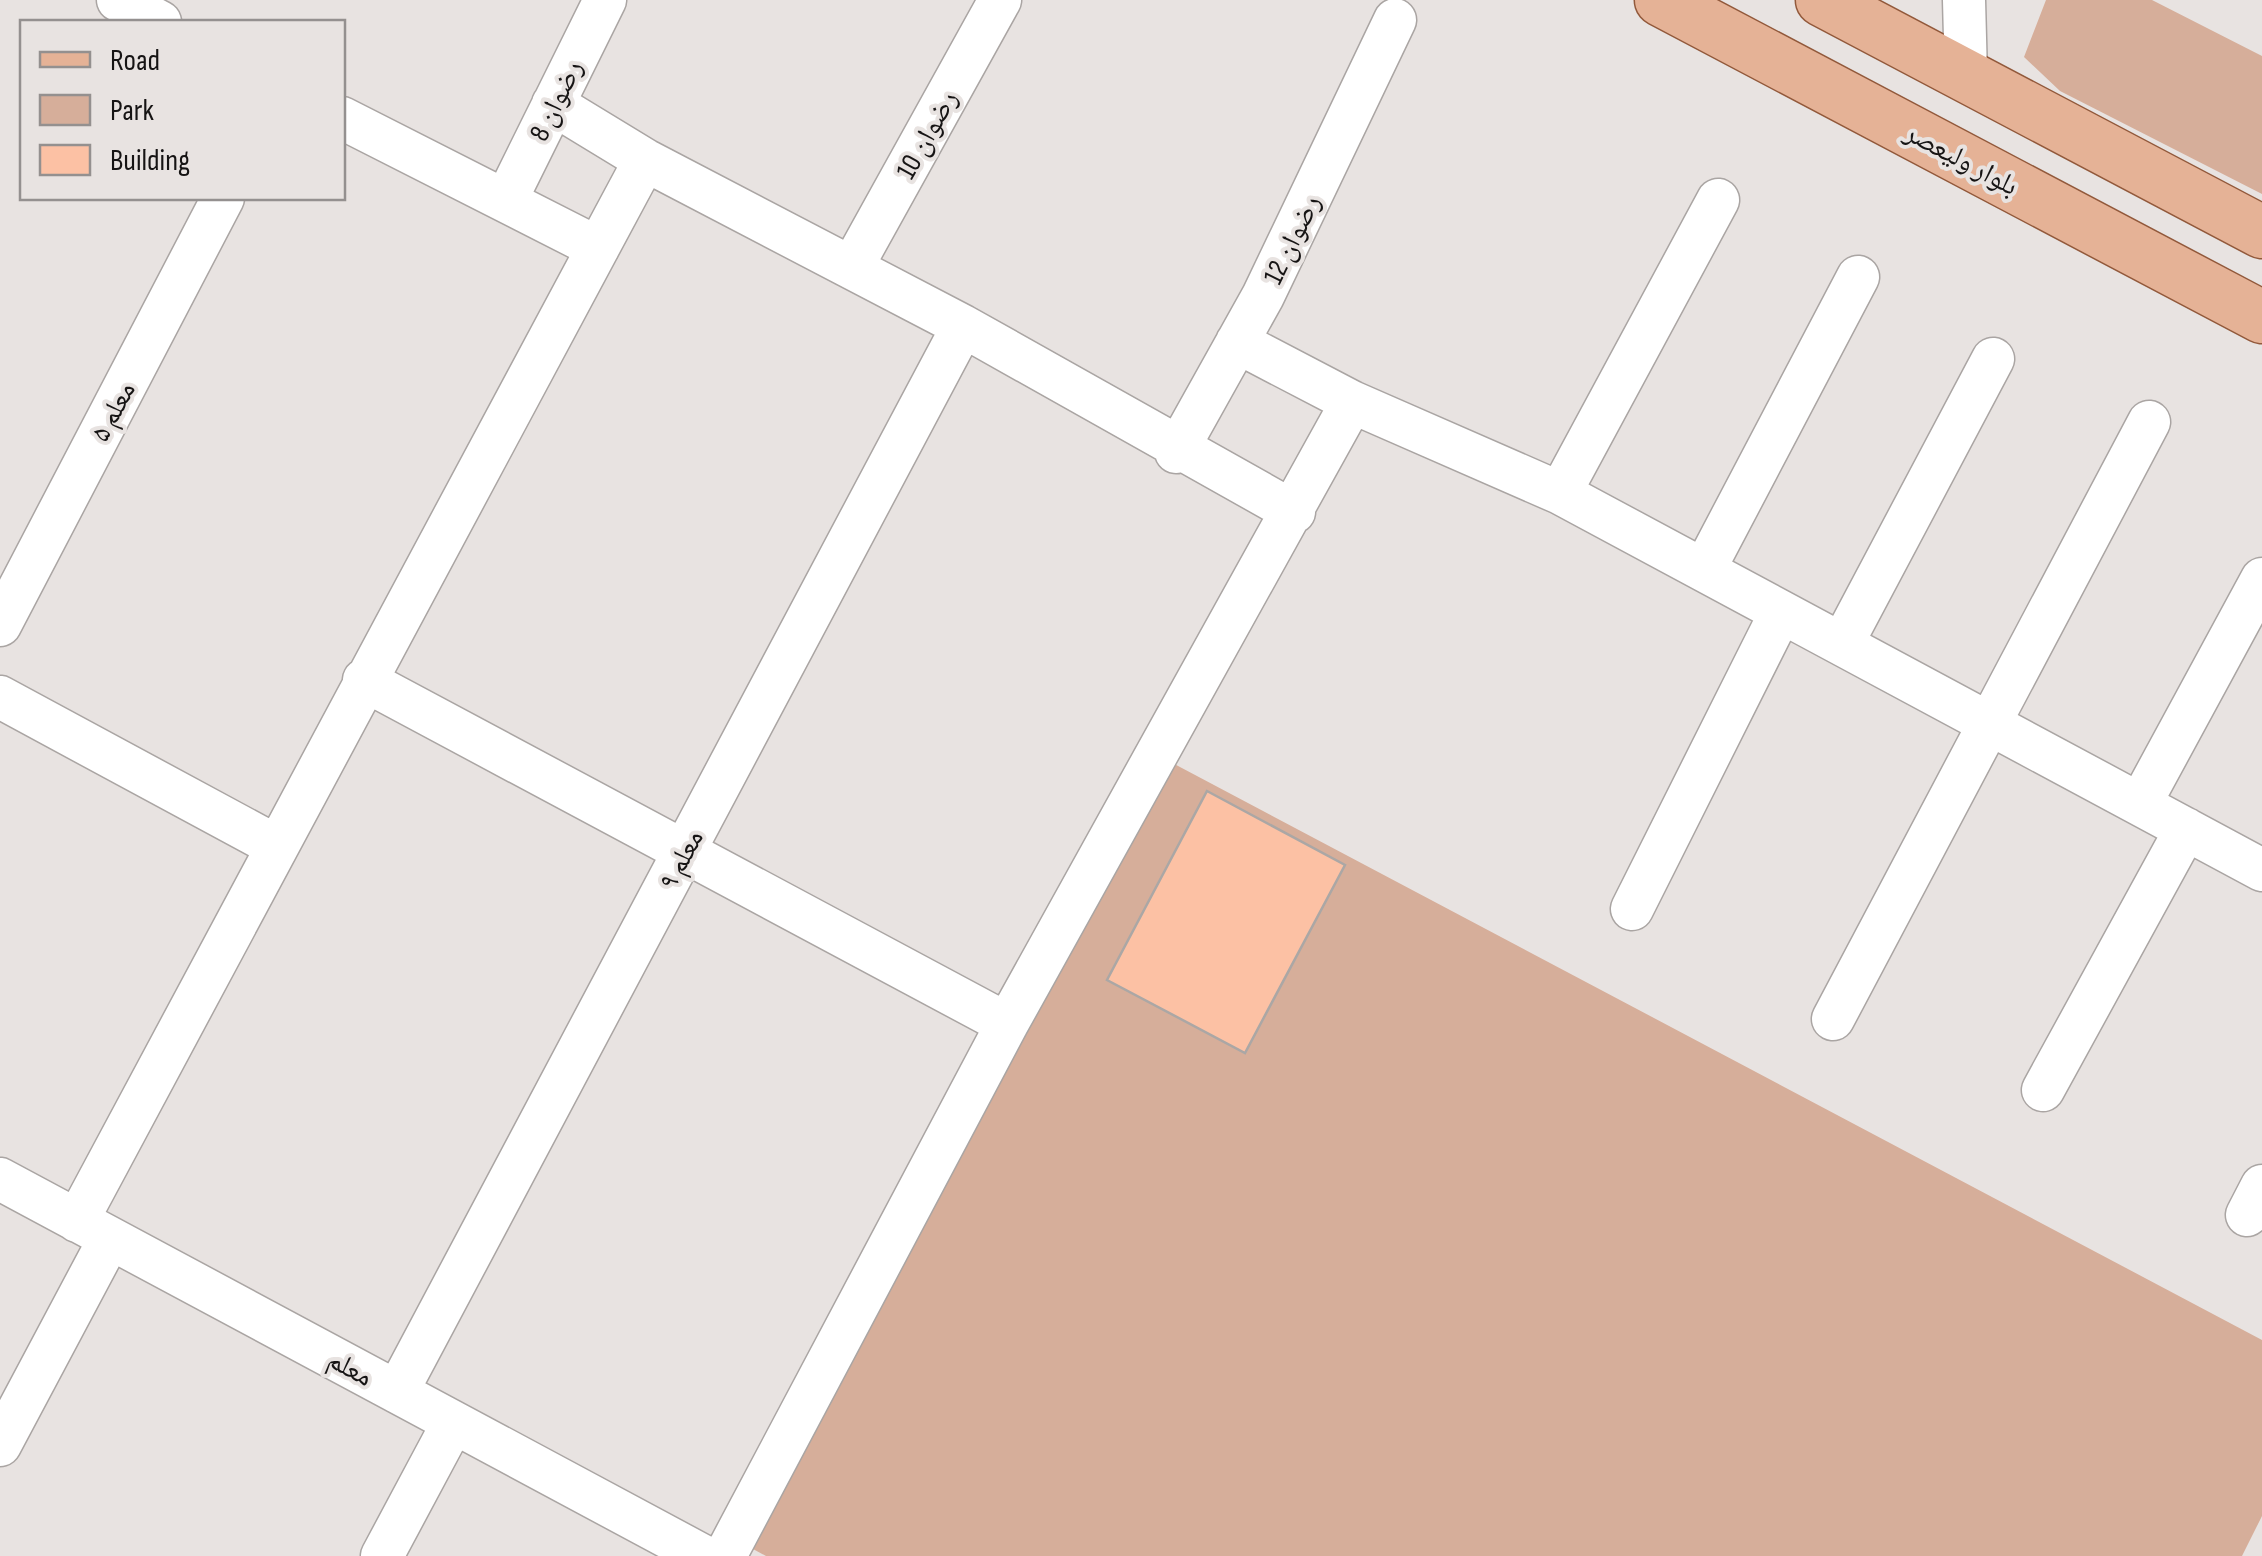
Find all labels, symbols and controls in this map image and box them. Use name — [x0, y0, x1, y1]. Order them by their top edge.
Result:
legend — [20, 20, 345, 200]
text: Road — [110, 43, 160, 79]
street label: رضوان 8 — [523, 55, 590, 146]
street label: رضوان 10 — [890, 85, 965, 185]
text: Park — [110, 93, 154, 129]
street label: بلوار ولیعصر — [1898, 115, 2024, 203]
text: Building — [110, 143, 190, 179]
street label: رضوان 12 — [1257, 190, 1328, 290]
street label: معلم ۵ — [84, 376, 144, 448]
street label: معلم ۹ — [652, 824, 712, 896]
street label: معلم — [322, 1343, 378, 1395]

